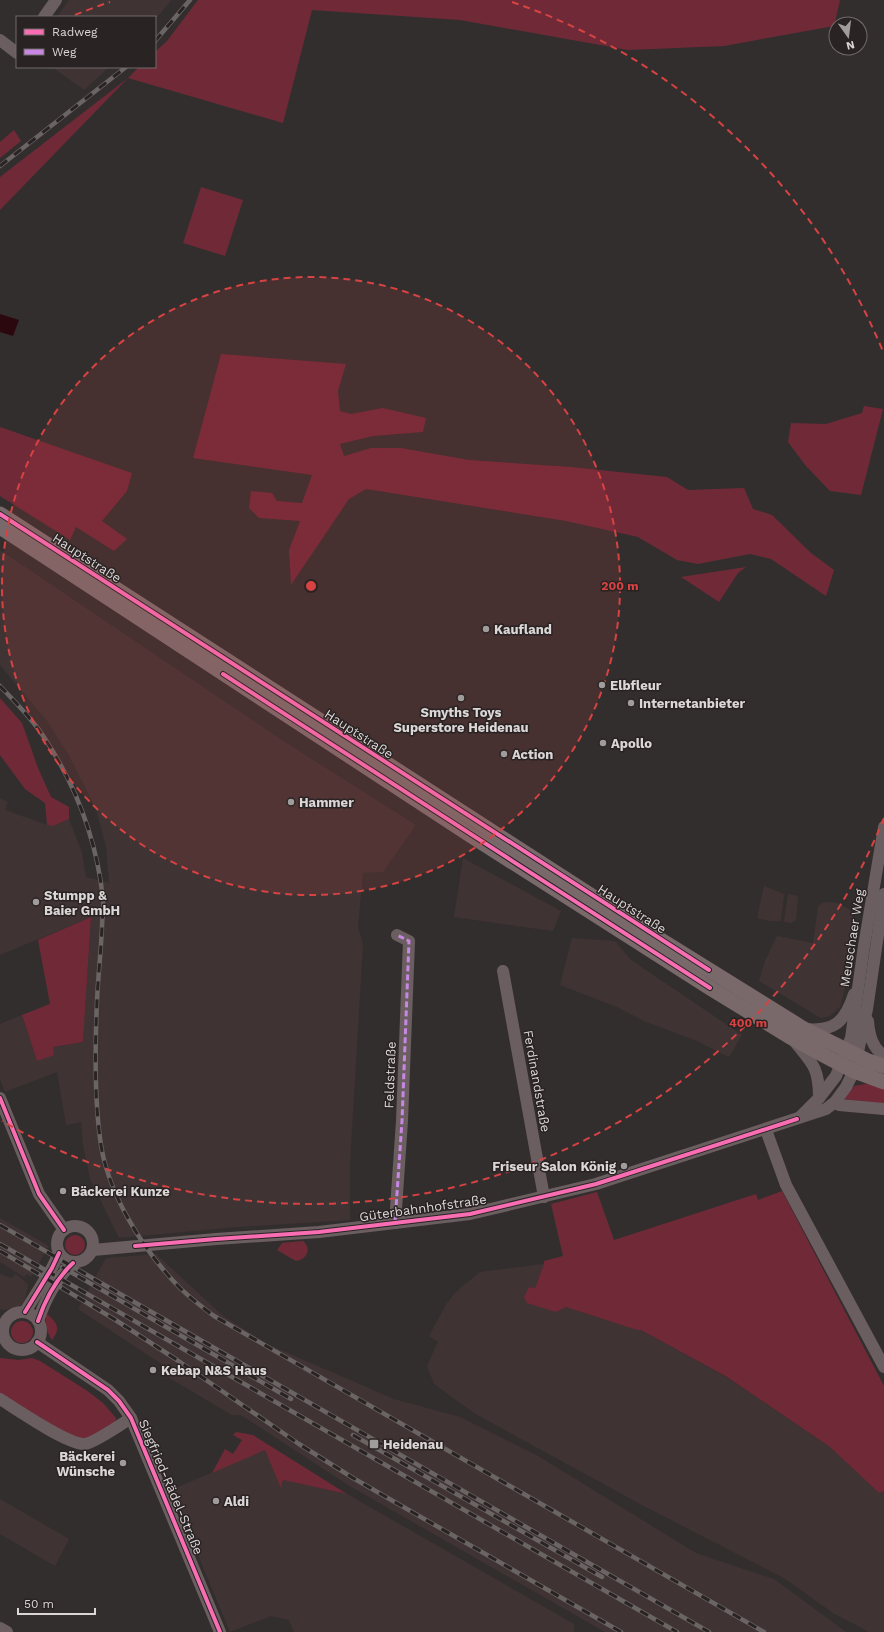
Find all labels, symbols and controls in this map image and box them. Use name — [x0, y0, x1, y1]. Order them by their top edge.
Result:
legend — [16, 16, 156, 68]
north arrow — [828, 16, 868, 56]
text: Radweg — [52, 25, 98, 39]
text: N — [845, 38, 856, 53]
text: Weg — [52, 45, 77, 59]
street label: Hauptstraße — [50, 530, 124, 586]
centre of rings — [304, 579, 318, 593]
text: 200 m — [601, 579, 639, 593]
place label: Kaufland — [494, 622, 552, 637]
marker: Kaufland — [481, 624, 491, 634]
place label: Elbfleur — [610, 678, 662, 693]
marker: Elbfleur — [597, 680, 607, 690]
marker: Smyths Toys Superstore Heidenau — [456, 693, 466, 703]
place label: Internetanbieter — [639, 696, 745, 711]
marker: Internetanbieter — [626, 698, 636, 708]
place label: Smyths Toys Superstore Heidenau — [394, 705, 528, 735]
street label: Hauptstraße — [322, 706, 396, 762]
place label: Apollo — [611, 736, 652, 751]
marker: Apollo — [598, 738, 608, 748]
place label: Action — [512, 747, 553, 762]
marker: Action — [499, 749, 509, 759]
place label: Hammer — [299, 795, 354, 810]
marker: Hammer — [286, 797, 296, 807]
street label: Hauptstraße — [595, 881, 669, 937]
place label: Stumpp & Baier GmbH — [44, 888, 120, 918]
street label: Meuschaer Weg — [837, 888, 867, 988]
marker: Stumpp & Baier GmbH — [31, 897, 41, 907]
text: 400 m — [729, 1016, 767, 1030]
street label: Ferdinandstraße — [521, 1029, 553, 1133]
street label: Feldstraße — [381, 1041, 399, 1109]
place label: Friseur Salon König — [492, 1159, 617, 1174]
marker: Friseur Salon König — [619, 1161, 629, 1171]
place label: Bäckerei Kunze — [71, 1184, 170, 1199]
marker: Bäckerei Kunze — [58, 1186, 68, 1196]
street label: Güterbahnhofstraße — [358, 1192, 488, 1224]
place label: Kebap N&S Haus — [161, 1363, 267, 1378]
marker: Kebap N&S Haus — [148, 1365, 158, 1375]
street label: Siegfried-Rädel-Straße — [136, 1417, 206, 1557]
place label: Heidenau — [383, 1437, 443, 1452]
marker: Heidenau — [368, 1438, 380, 1450]
place label: Bäckerei Wünsche — [56, 1449, 115, 1479]
marker: Bäckerei Wünsche — [118, 1458, 128, 1468]
place label: Aldi — [224, 1494, 249, 1509]
marker: Aldi — [211, 1496, 221, 1506]
scale bar — [18, 1590, 95, 1616]
text: 50 m — [24, 1597, 54, 1611]

